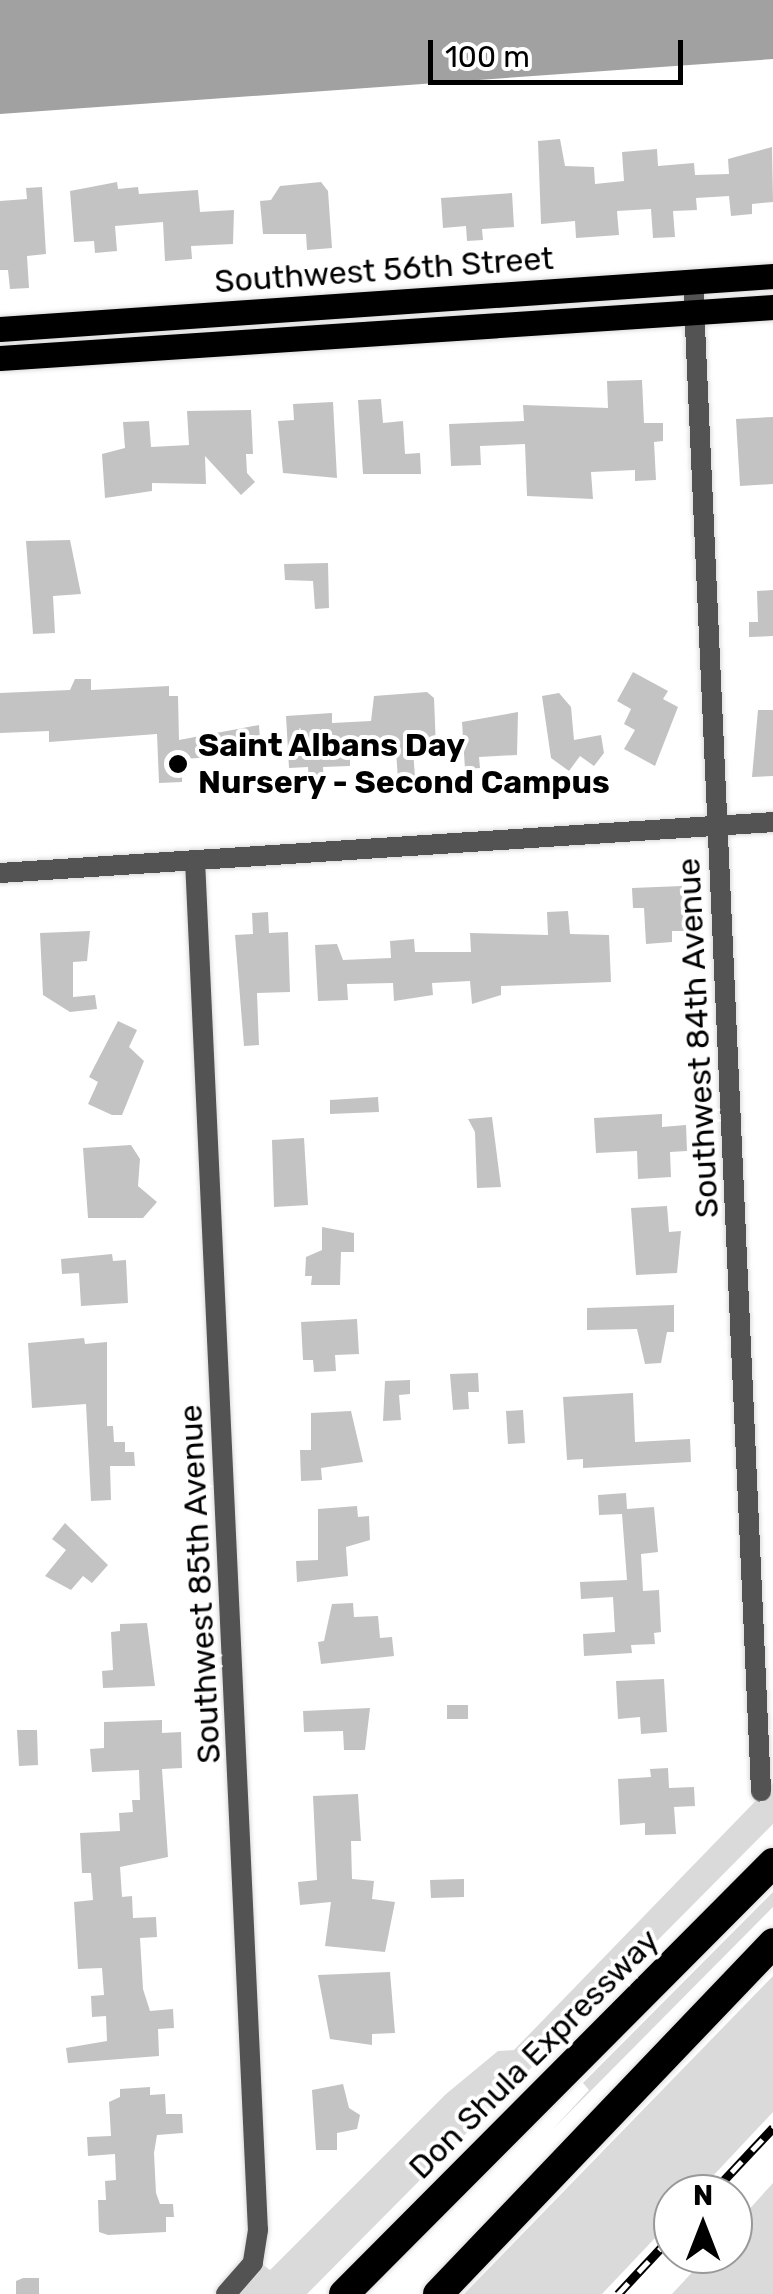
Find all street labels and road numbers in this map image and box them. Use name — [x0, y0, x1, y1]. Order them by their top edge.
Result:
street label: Southwest 56th Street — [213, 239, 555, 301]
street label: Southwest 84th Avenue — [669, 857, 727, 1219]
street label: Southwest 85th Avenue — [171, 1403, 229, 1765]
street label: Don Shula Expressway — [401, 1921, 667, 2187]

